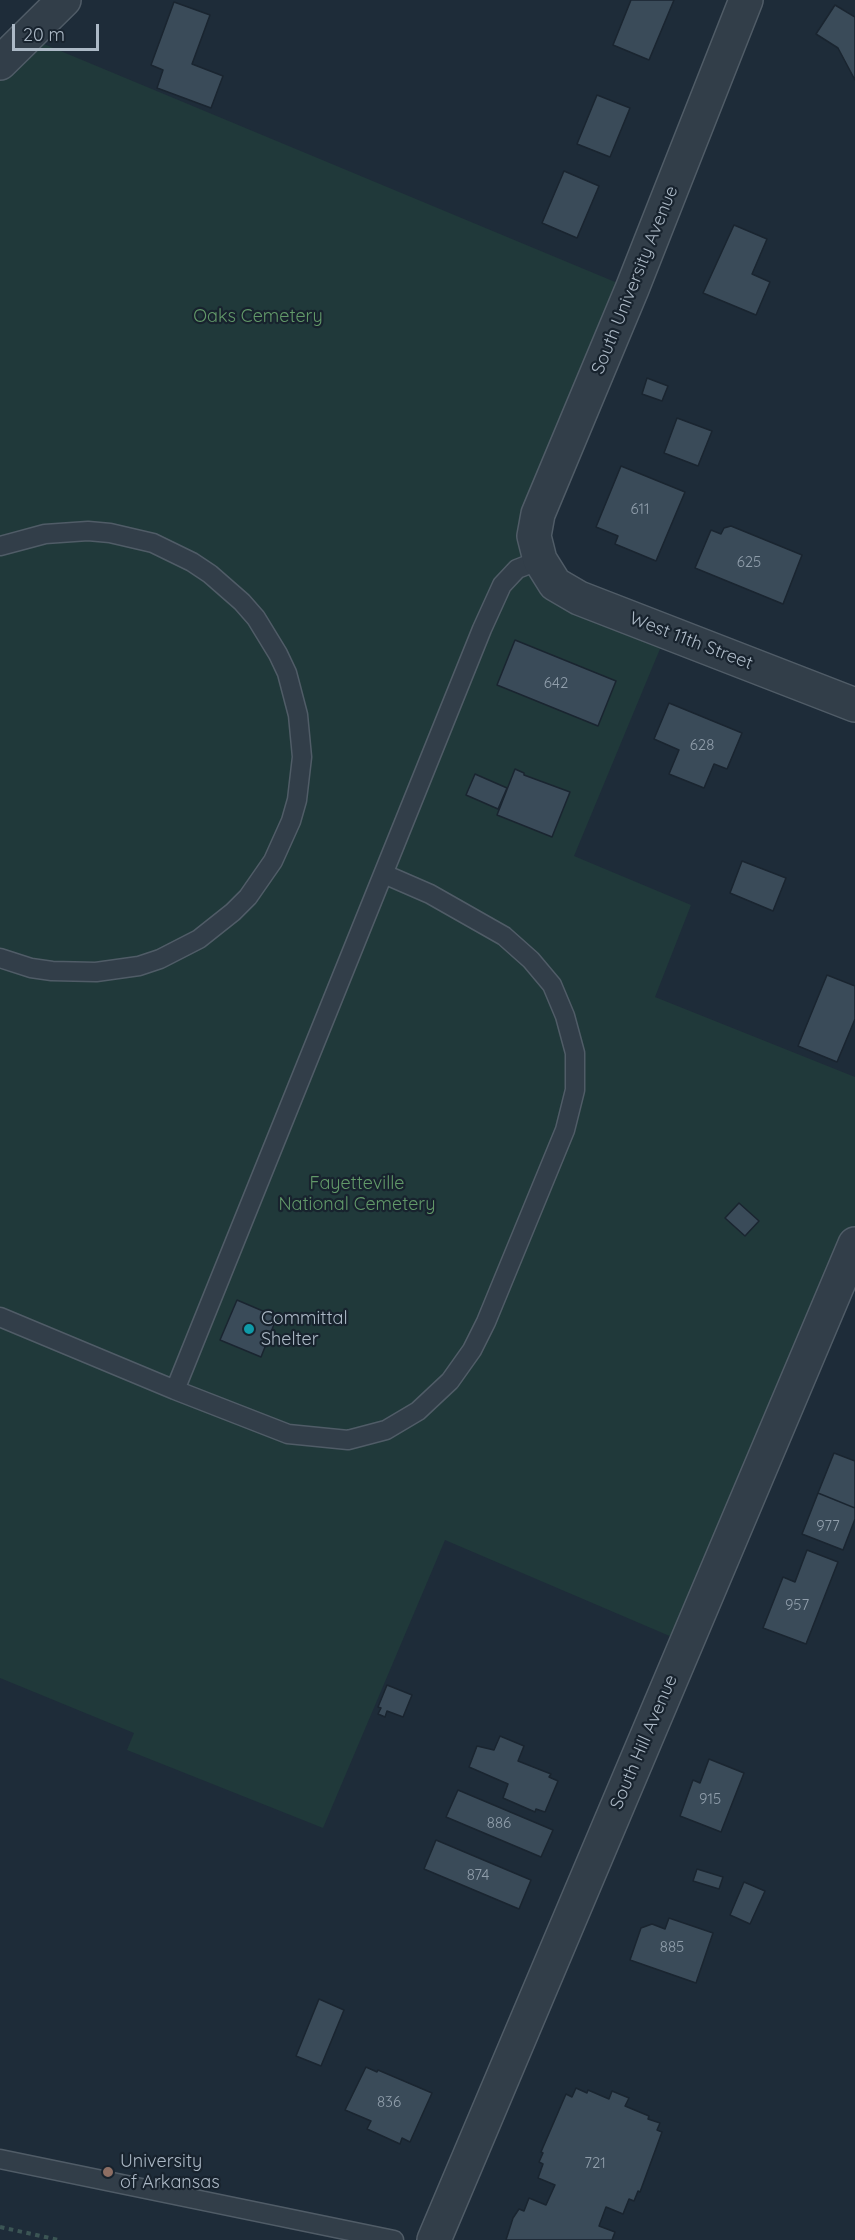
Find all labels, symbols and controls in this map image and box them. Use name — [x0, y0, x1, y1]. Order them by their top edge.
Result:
scale bar — [15, 12, 102, 50]
text: 20 m — [23, 23, 65, 46]
street label: South University Avenue — [587, 183, 683, 377]
park label: Oaks Cemetery — [193, 306, 323, 328]
house number: 611 — [630, 500, 650, 518]
house number: 625 — [737, 553, 761, 571]
street label: West 11th Street — [626, 608, 756, 674]
house number: 642 — [544, 674, 568, 692]
house number: 628 — [690, 736, 714, 754]
park label: Fayetteville National Cemetery — [278, 1173, 436, 1216]
place label: Committal Shelter — [261, 1308, 348, 1350]
marker: Committal Shelter — [242, 1322, 256, 1336]
house number: 977 — [816, 1517, 840, 1535]
house number: 957 — [785, 1596, 809, 1614]
street label: South Hill Avenue — [606, 1671, 682, 1813]
house number: 915 — [699, 1790, 721, 1808]
house number: 886 — [487, 1814, 511, 1832]
house number: 874 — [467, 1866, 489, 1884]
house number: 885 — [660, 1938, 684, 1956]
house number: 836 — [377, 2093, 401, 2111]
place label: University of Arkansas — [120, 2151, 220, 2194]
house number: 721 — [584, 2154, 606, 2172]
marker: University of Arkansas — [101, 2165, 115, 2179]

